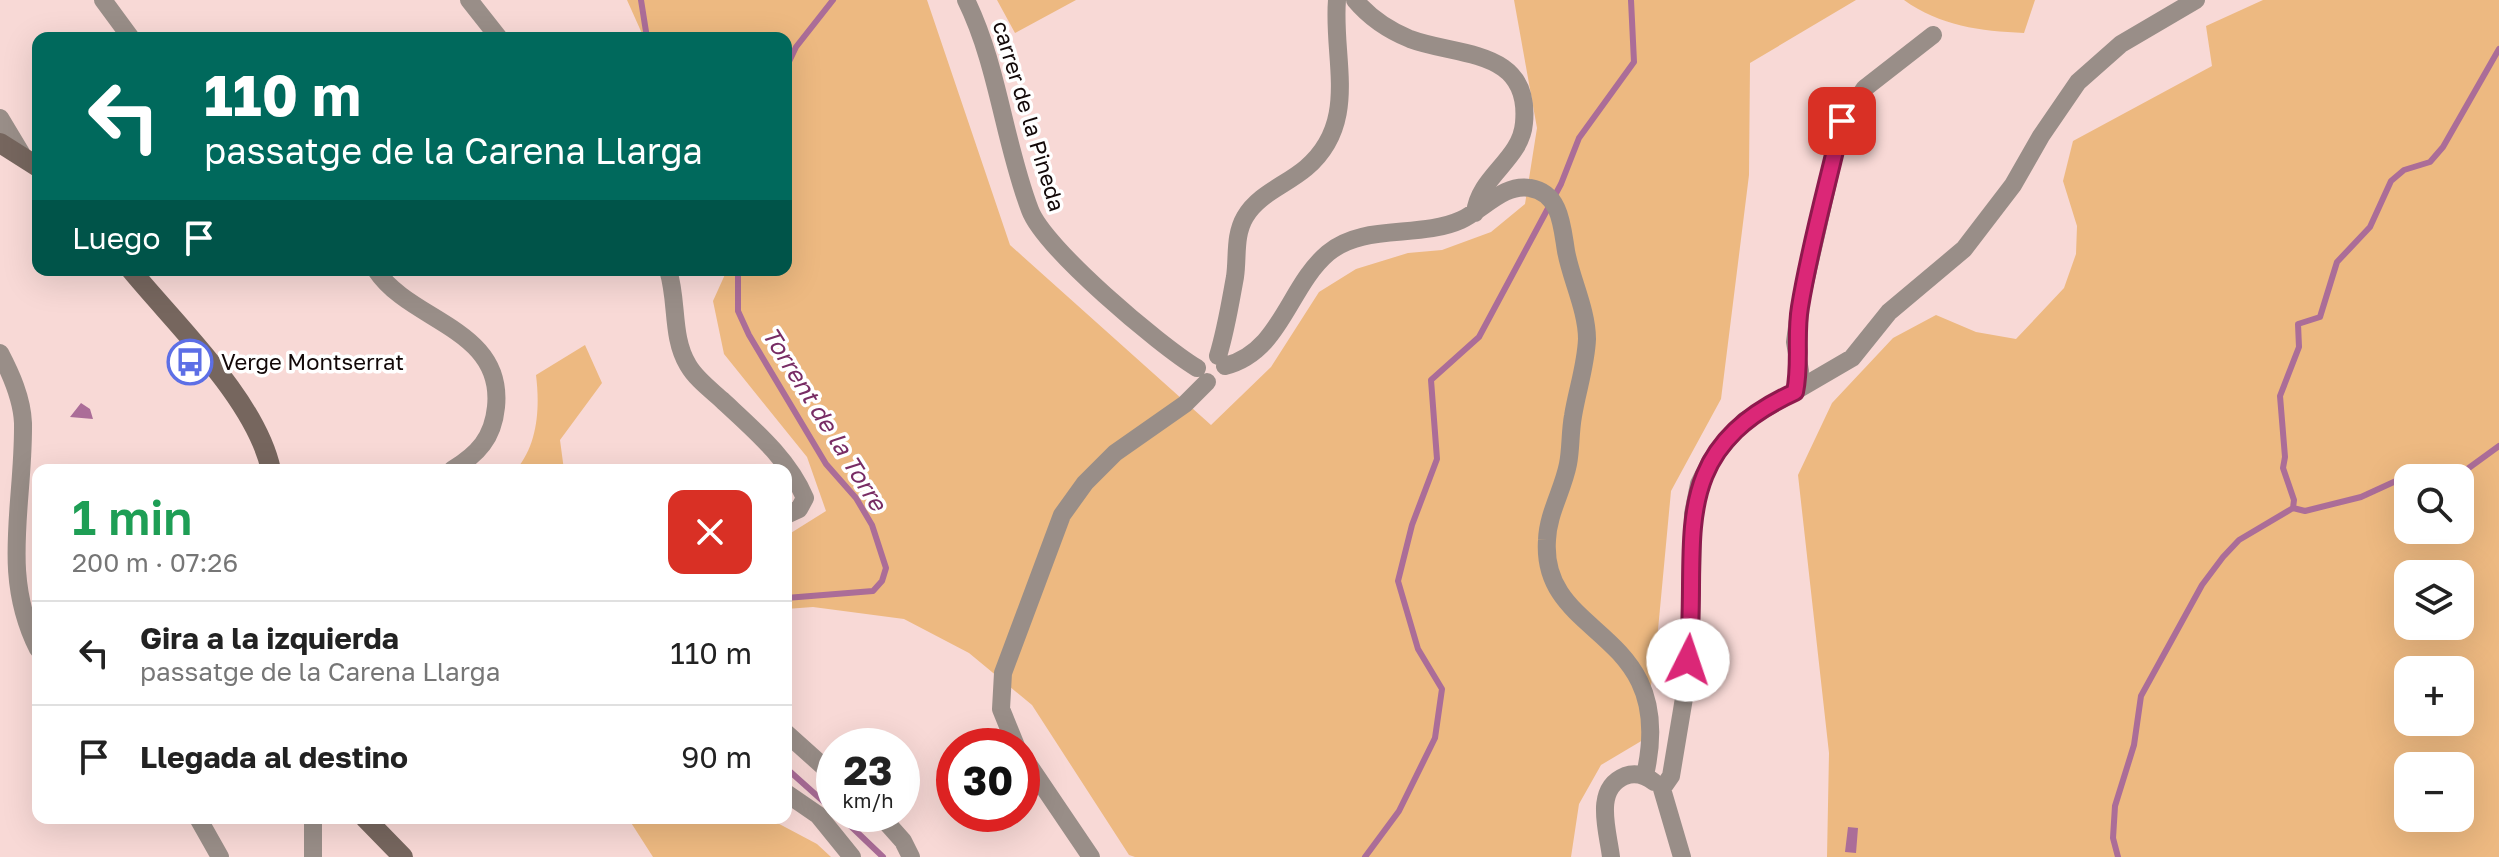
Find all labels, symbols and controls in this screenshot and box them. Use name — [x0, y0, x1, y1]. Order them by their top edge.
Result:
street label: carrer de la Pineda — [988, 17, 1071, 214]
text: 110 m — [204, 61, 361, 128]
icon: left — [72, 64, 176, 168]
pin — [1808, 87, 1876, 155]
icon: arrive — [1820, 99, 1864, 143]
text: passatge de la Carena Llarga — [204, 129, 703, 172]
icon: arrive — [177, 216, 221, 260]
text: Luego — [72, 220, 161, 256]
water label: Torrent de la Torre — [757, 321, 895, 517]
bus stop icon: Verge Montserrat — [166, 338, 214, 386]
place label: Verge Montserrat — [221, 348, 404, 375]
map controls — [2394, 464, 2474, 832]
button: search — [2394, 464, 2474, 544]
text: 1 min — [72, 488, 192, 546]
button: close — [668, 490, 752, 574]
text: 200 m · 07:26 — [72, 547, 238, 578]
button: layers — [2394, 560, 2474, 640]
position arrow — [1646, 618, 1730, 702]
text: Gira a la izquierda — [140, 620, 399, 656]
icon: left — [72, 631, 116, 675]
text: 110 m — [670, 635, 752, 671]
text: passatge de la Carena Llarga — [140, 656, 500, 687]
button: + — [2394, 656, 2474, 736]
speed limit sign: 30 — [936, 728, 1040, 832]
icon: arrive — [72, 735, 116, 779]
text: Llegada al destino — [140, 739, 408, 775]
text: 90 m — [681, 739, 752, 775]
text: 23 — [844, 746, 892, 794]
button: − — [2394, 752, 2474, 832]
text: km/h — [843, 788, 893, 812]

